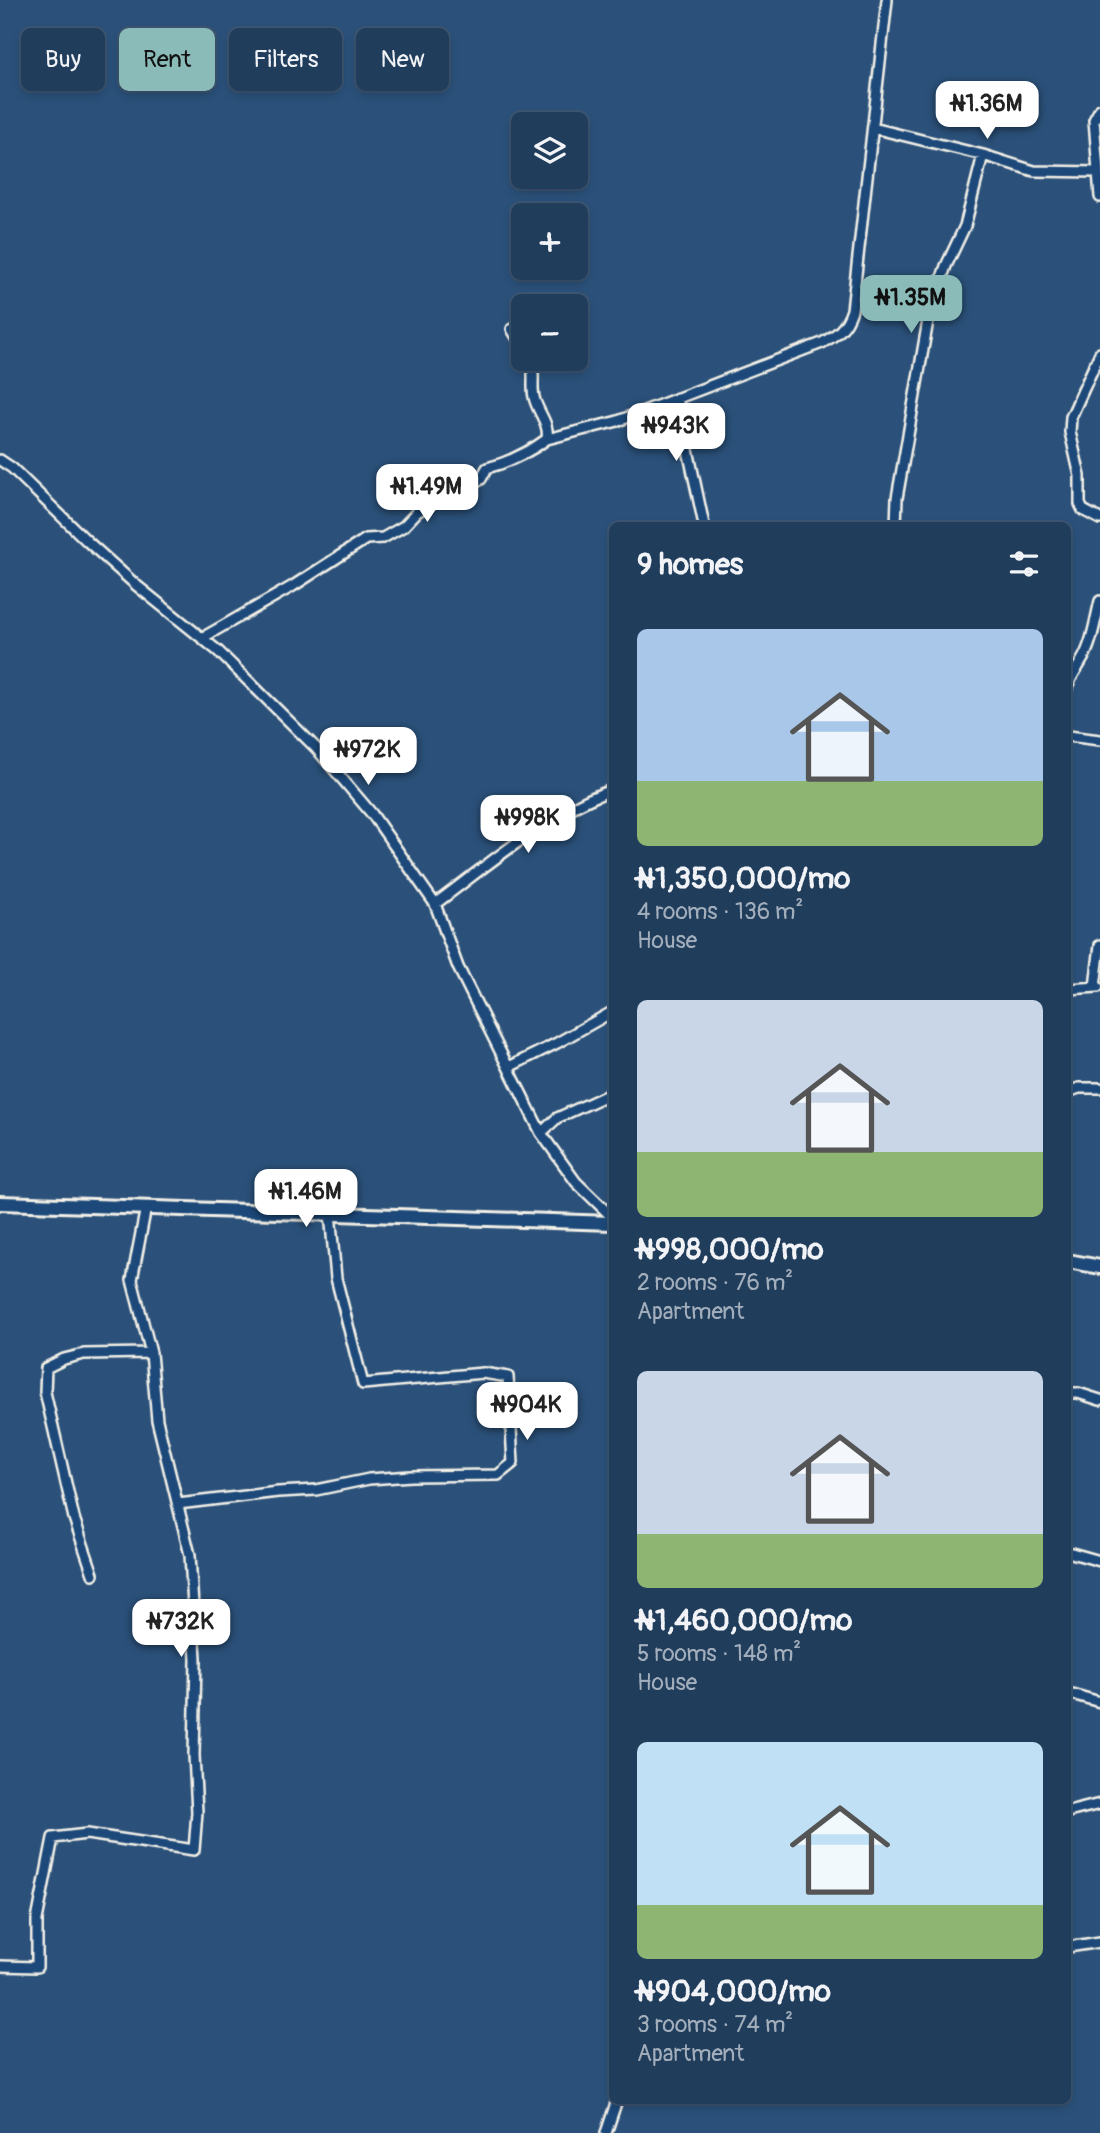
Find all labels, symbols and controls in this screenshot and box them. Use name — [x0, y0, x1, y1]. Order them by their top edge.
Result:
chip: Buy — [21, 28, 105, 91]
chip: Rent — [119, 28, 215, 91]
chip: Filters — [229, 28, 342, 91]
chip: New — [356, 28, 449, 91]
pin: ₦1.36M — [930, 82, 1044, 141]
text: ₦1.36M — [952, 89, 1022, 118]
map controls — [511, 112, 588, 371]
button: layers — [511, 112, 588, 189]
button: + — [511, 203, 588, 280]
pin: ₦1.35M — [854, 276, 968, 335]
text: ₦1.35M — [876, 283, 946, 312]
button: − — [511, 294, 588, 371]
pin: ₦943K — [627, 404, 725, 463]
text: ₦943K — [643, 411, 709, 440]
pin: ₦1.49M — [370, 464, 484, 524]
text: ₦1.49M — [392, 472, 462, 501]
icon: filters — [1005, 545, 1043, 583]
text: 9 homes — [637, 546, 743, 583]
icon: home — [777, 674, 903, 800]
pin: ₦972K — [319, 728, 417, 787]
text: ₦972K — [336, 735, 400, 764]
pin: ₦998K — [479, 796, 577, 855]
text: ₦998K — [497, 803, 559, 832]
text: ₦1,350,000/mo — [637, 860, 850, 897]
text: 4 rooms · 136 m² — [637, 897, 803, 926]
text: House — [637, 926, 697, 955]
icon: home — [777, 1045, 903, 1171]
pin: ₦1.46M — [249, 1170, 363, 1229]
text: ₦1.46M — [270, 1177, 342, 1206]
text: ₦998,000/mo — [637, 1231, 824, 1268]
text: 2 rooms · 76 m² — [637, 1268, 793, 1297]
text: Apartment — [637, 1297, 744, 1326]
pin: ₦904K — [478, 1382, 576, 1442]
text: ₦904K — [493, 1390, 561, 1419]
icon: home — [777, 1416, 903, 1542]
pin: ₦732K — [132, 1600, 230, 1659]
text: ₦1,460,000/mo — [637, 1602, 852, 1639]
text: ₦732K — [148, 1607, 214, 1636]
text: 5 rooms · 148 m² — [637, 1639, 801, 1668]
text: House — [637, 1668, 697, 1697]
icon: home — [777, 1787, 903, 1913]
text: ₦904,000/mo — [637, 1973, 831, 2010]
text: 3 rooms · 74 m² — [637, 2010, 793, 2039]
text: Apartment — [637, 2039, 744, 2068]

